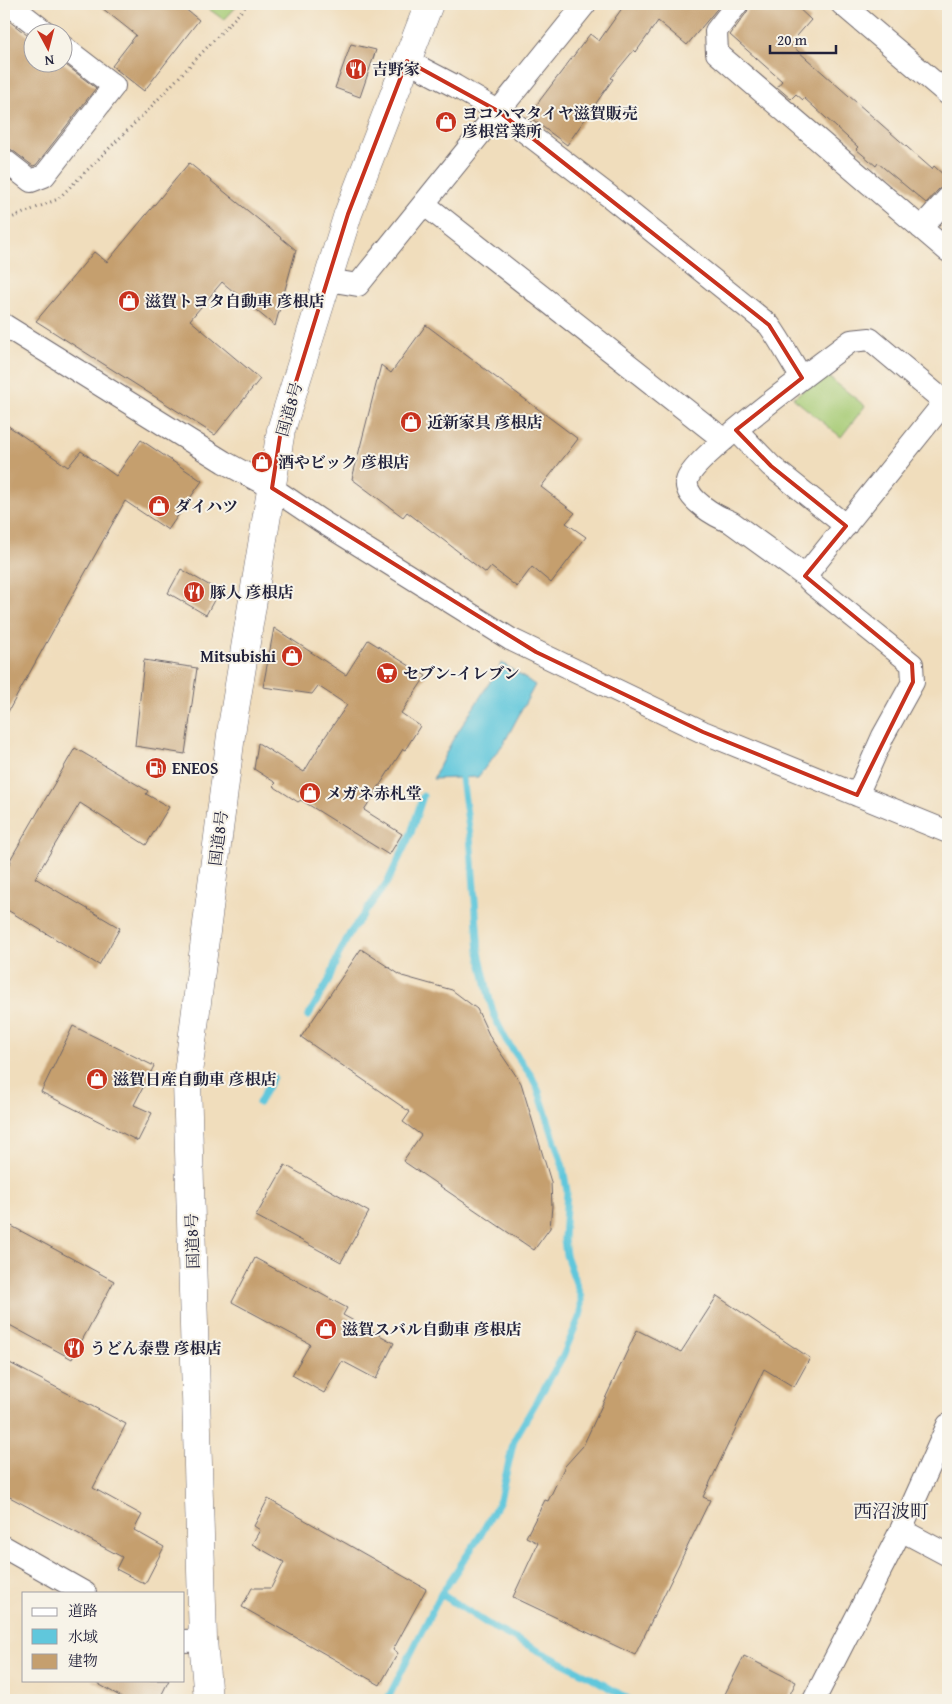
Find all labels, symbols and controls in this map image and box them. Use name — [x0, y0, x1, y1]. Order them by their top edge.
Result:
north arrow — [22, 22, 72, 72]
scale bar — [770, 22, 836, 54]
text: 20 m — [777, 29, 808, 50]
text: N — [43, 50, 55, 71]
restaurant icon: 吉野家 — [344, 57, 368, 81]
place label: 吉野家 — [372, 57, 420, 81]
place label: ヨコハマタイヤ滋賀販売 彦根営業所 — [462, 101, 638, 143]
shop icon: ヨコハマタイヤ滋賀販売 彦根営業所 — [434, 110, 458, 134]
shop icon: 滋賀トヨタ自動車 彦根店 — [117, 289, 141, 313]
place label: 滋賀トヨタ自動車 彦根店 — [145, 289, 325, 313]
street label: 国道8号 — [270, 379, 308, 439]
shop icon: 近新家具 彦根店 — [399, 410, 423, 434]
place label: 近新家具 彦根店 — [427, 410, 543, 434]
shop icon: 酒やビック 彦根店 — [250, 450, 274, 474]
place label: 酒やビック 彦根店 — [278, 450, 409, 474]
shop icon: ダイハツ — [147, 494, 171, 518]
place label: ダイハツ — [175, 494, 238, 518]
restaurant icon: 豚人 彦根店 — [182, 580, 206, 604]
place label: 豚人 彦根店 — [210, 580, 294, 604]
place label: Mitsubishi — [200, 644, 276, 668]
shop icon: Mitsubishi — [280, 644, 304, 668]
supermarket icon: セブン-イレブン — [375, 661, 399, 685]
place label: セブン-イレブン — [403, 661, 520, 685]
fuel station icon: ENEOS — [144, 756, 168, 780]
place label: ENEOS — [172, 756, 218, 780]
shop icon: メガネ赤札堂 — [298, 781, 322, 805]
place label: メガネ赤札堂 — [326, 781, 422, 805]
street label: 国道8号 — [203, 809, 233, 867]
shop icon: 滋賀日産自動車 彦根店 — [85, 1067, 109, 1091]
place label: 滋賀日産自動車 彦根店 — [113, 1067, 277, 1091]
street label: 国道8号 — [179, 1213, 205, 1269]
shop icon: 滋賀スバル自動車 彦根店 — [314, 1317, 338, 1341]
place label: 滋賀スバル自動車 彦根店 — [342, 1317, 522, 1341]
restaurant icon: うどん泰豊 彦根店 — [62, 1336, 86, 1360]
place label: うどん泰豊 彦根店 — [90, 1336, 222, 1360]
district label: 西沼波町 — [853, 1497, 929, 1525]
legend — [22, 1592, 185, 1682]
text: 道路 — [68, 1600, 98, 1621]
text: 水域 — [68, 1626, 98, 1647]
text: 建物 — [68, 1650, 98, 1671]

